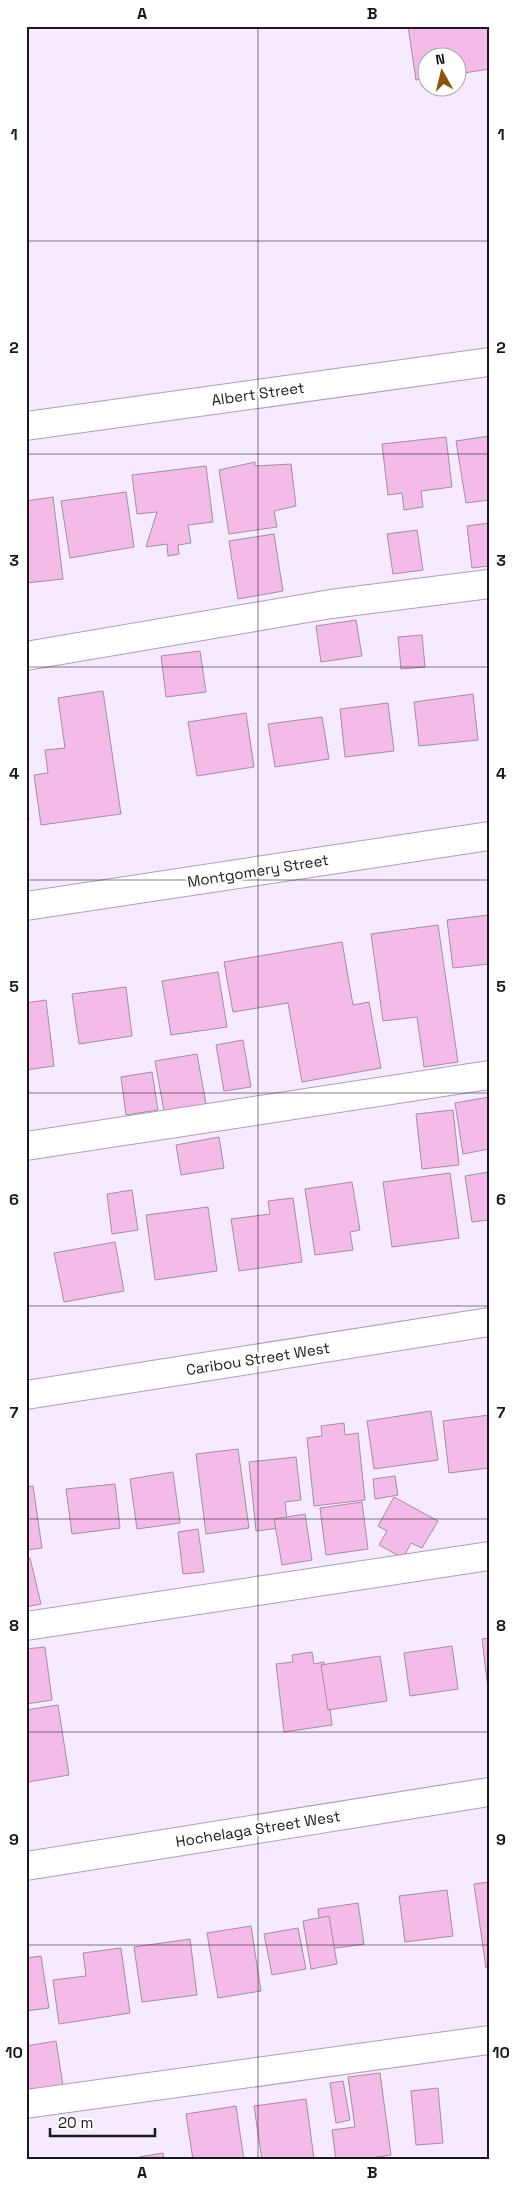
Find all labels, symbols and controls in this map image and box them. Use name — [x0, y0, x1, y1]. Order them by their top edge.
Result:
text: A — [137, 3, 147, 24]
text: B — [367, 3, 377, 24]
north arrow — [418, 48, 468, 98]
text: N — [434, 50, 446, 69]
text: 1 — [10, 124, 18, 145]
text: 1 — [497, 124, 505, 145]
text: 2 — [9, 337, 19, 358]
text: 2 — [496, 337, 506, 358]
street label: Albert Street — [210, 378, 306, 409]
text: 3 — [9, 550, 19, 571]
text: 3 — [496, 550, 506, 571]
text: 4 — [9, 763, 19, 784]
text: 4 — [496, 763, 506, 784]
street label: Montgomery Street — [186, 850, 330, 891]
text: 5 — [9, 976, 19, 997]
text: 5 — [496, 976, 506, 997]
text: 6 — [9, 1189, 19, 1210]
text: 6 — [496, 1189, 506, 1210]
street label: Caribou Street West — [185, 1338, 331, 1379]
text: 7 — [10, 1402, 19, 1423]
text: 7 — [497, 1402, 506, 1423]
text: 8 — [9, 1615, 19, 1636]
text: 8 — [496, 1615, 506, 1636]
street label: Hochelaga Street West — [174, 1806, 342, 1851]
text: 9 — [9, 1829, 19, 1850]
text: 9 — [496, 1829, 506, 1850]
text: 10 — [5, 2042, 23, 2063]
text: 10 — [492, 2042, 510, 2063]
scale bar — [50, 2106, 155, 2138]
text: 20 m — [58, 2113, 93, 2132]
text: A — [137, 2162, 147, 2183]
text: B — [367, 2162, 377, 2183]

